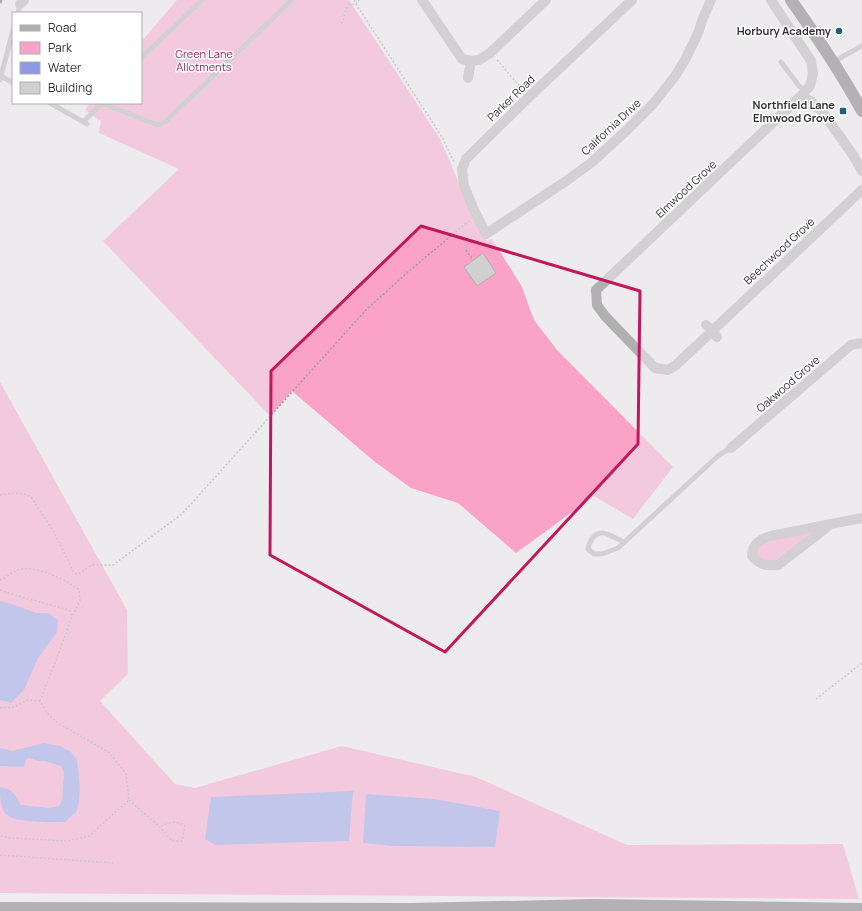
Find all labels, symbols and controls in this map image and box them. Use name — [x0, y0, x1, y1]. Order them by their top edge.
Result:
legend — [12, 12, 142, 104]
text: Road — [48, 19, 76, 36]
place label: Horbury Academy — [737, 23, 832, 38]
marker: Horbury Academy — [834, 26, 844, 36]
text: Park — [48, 39, 73, 56]
park label: Green Lane Allotments — [175, 46, 233, 74]
text: Water — [48, 59, 82, 76]
street label: Parker Road — [484, 71, 538, 124]
text: Building — [48, 79, 92, 96]
street label: California Drive — [578, 95, 644, 158]
place label: Northfield Lane Elmwood Grove — [753, 97, 835, 125]
marker: Northfield Lane Elmwood Grove — [838, 106, 848, 116]
street label: Elmwood Grove — [652, 156, 720, 221]
street label: Beechwood Grove — [740, 213, 818, 287]
street label: Oakwood Grove — [753, 352, 823, 415]

